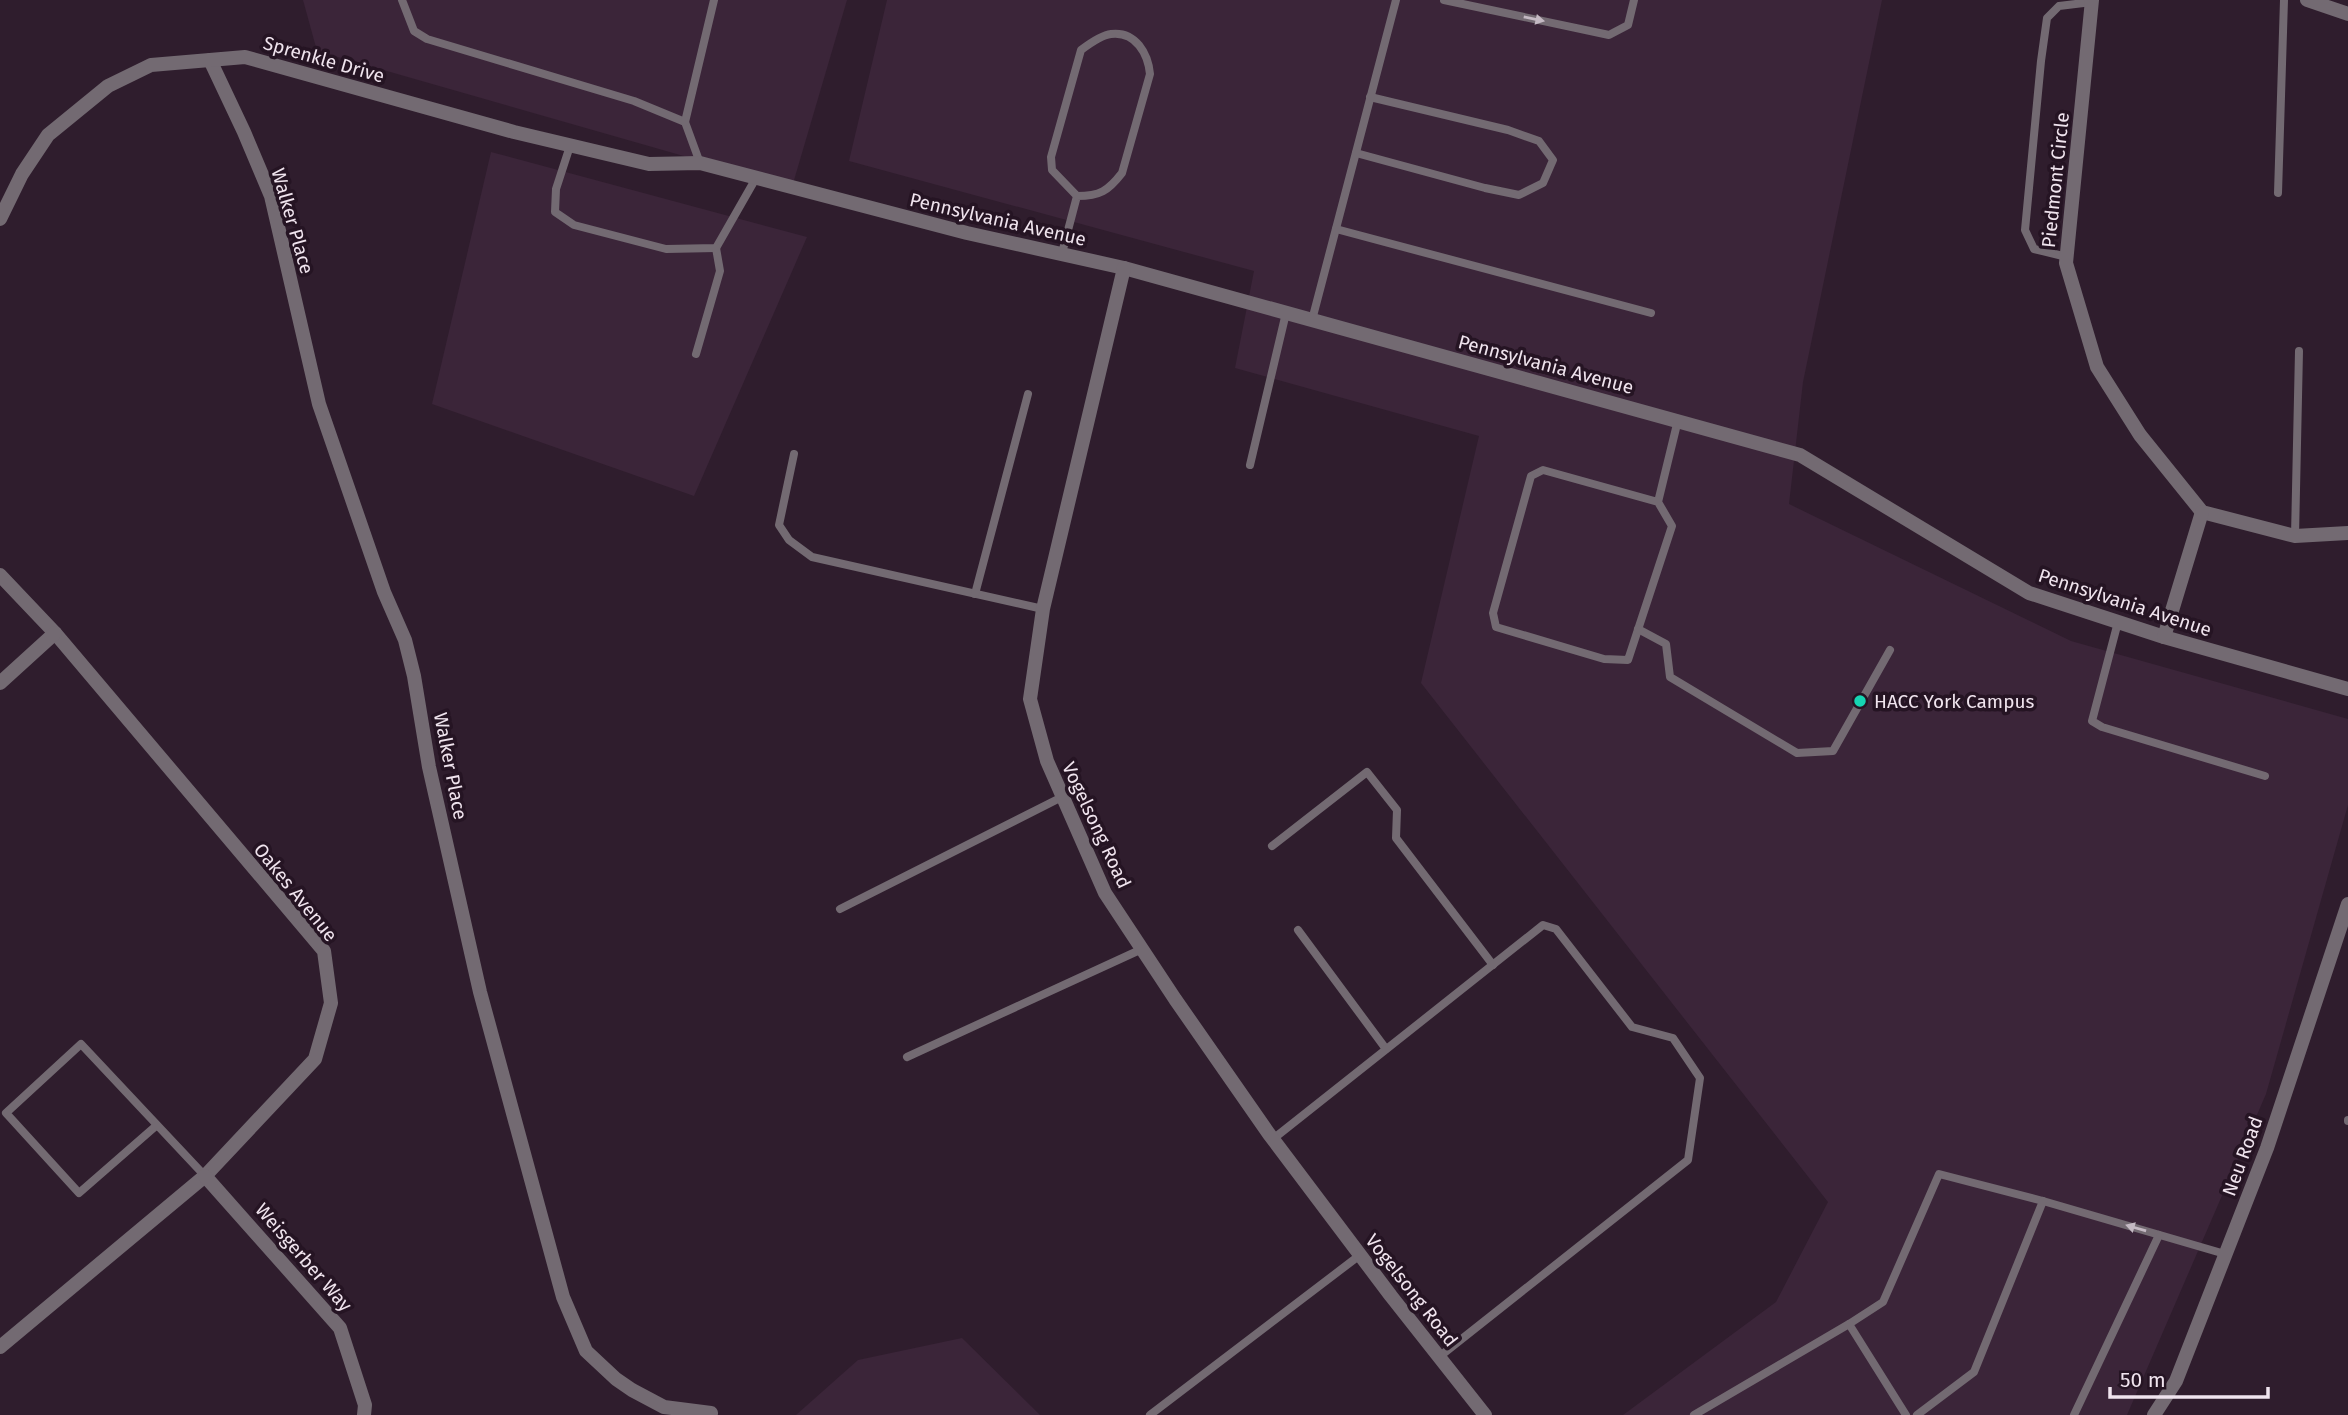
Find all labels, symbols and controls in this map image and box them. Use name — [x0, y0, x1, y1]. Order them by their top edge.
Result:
one-way arrow — [1523, 14, 1545, 25]
street label: Sprenkle Drive — [261, 31, 387, 88]
street label: Piedmont Circle — [2037, 111, 2074, 249]
street label: Walker Place — [266, 166, 319, 277]
street label: Pennsylvania Avenue — [907, 188, 1088, 251]
street label: Pennsylvania Avenue — [1456, 330, 1636, 399]
street label: Pennsylvania Avenue — [2035, 564, 2214, 641]
place label: HACC York Campus — [1874, 690, 2034, 713]
marker: HACC York Campus — [1852, 693, 1868, 709]
street label: Walker Place — [429, 710, 472, 822]
street label: Vogelsong Road — [1057, 758, 1136, 892]
street label: Oakes Avenue — [249, 838, 342, 946]
street label: Neu Road — [2217, 1113, 2268, 1199]
street label: Weisgerber Way — [250, 1199, 357, 1317]
one-way arrow — [2126, 1223, 2147, 1233]
street label: Vogelsong Road — [1361, 1229, 1463, 1351]
scale bar — [2110, 1356, 2268, 1400]
text: 50 m — [2120, 1367, 2166, 1393]

